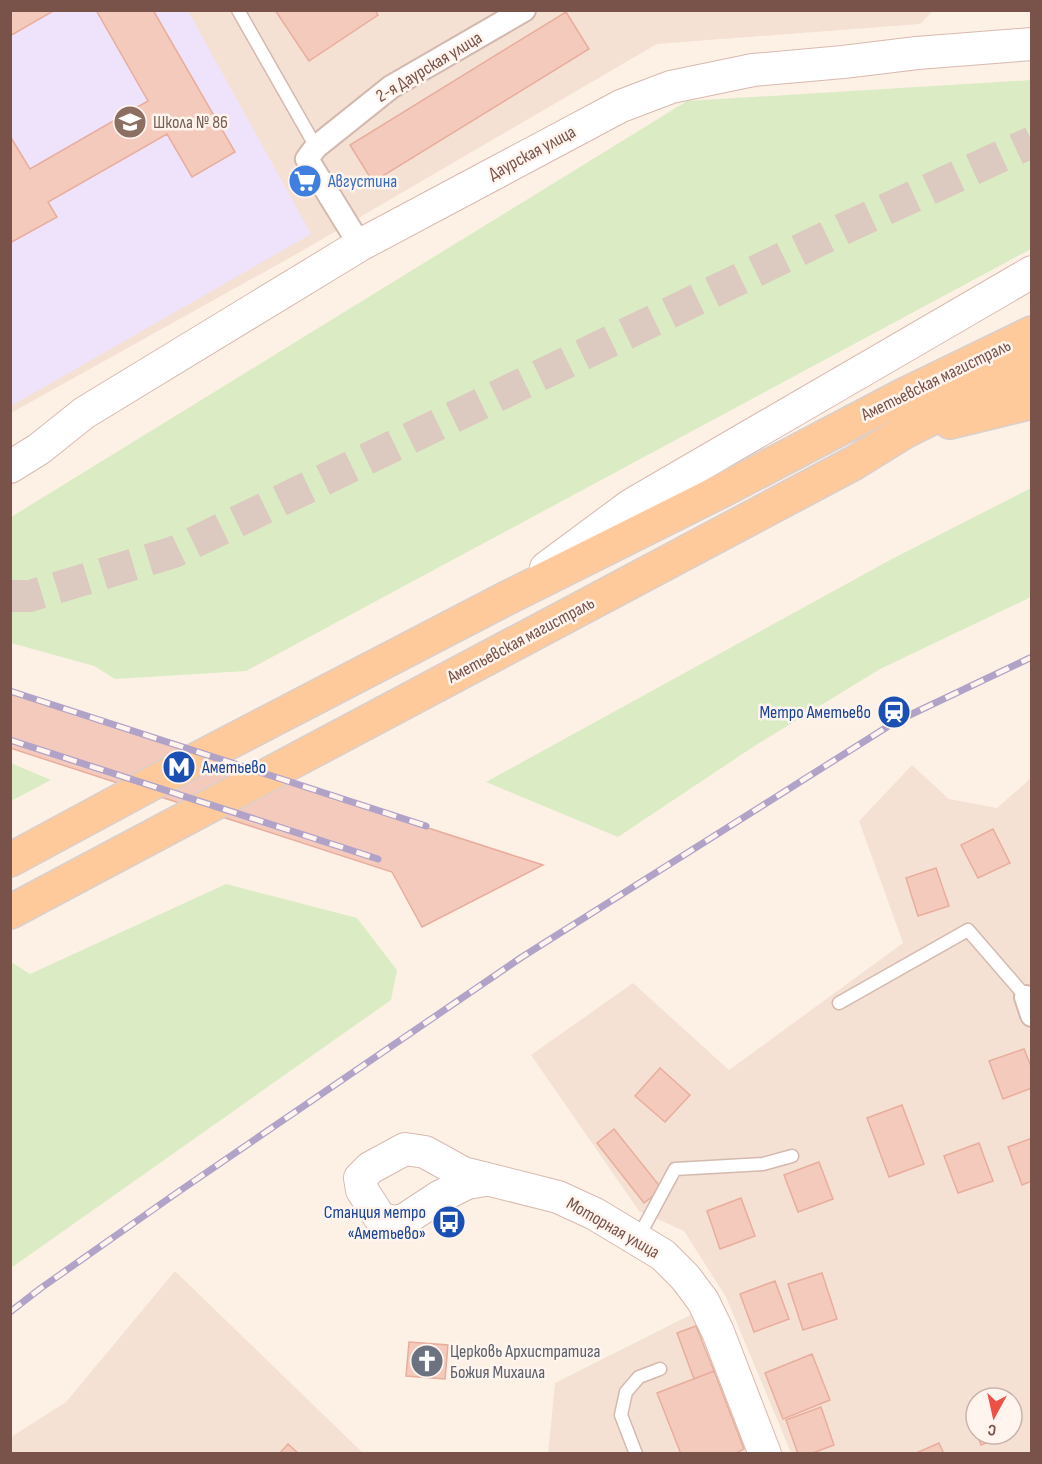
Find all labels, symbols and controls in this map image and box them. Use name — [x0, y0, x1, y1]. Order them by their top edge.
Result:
street label: 2-я Даурская улица — [372, 27, 486, 107]
school or university icon: Школа № 86 — [112, 104, 148, 140]
place label: Школа № 86 — [153, 112, 228, 133]
street label: Даурская улица — [485, 121, 579, 185]
supermarket icon: Августина — [287, 163, 323, 199]
place label: Августина — [327, 171, 397, 192]
street label: Аметьевская магистраль — [857, 335, 1014, 426]
street label: Аметьевская магистраль — [443, 592, 598, 688]
station icon: Метро Аметьево — [876, 694, 912, 730]
place label: Метро Аметьево — [759, 702, 871, 723]
metro station icon: Аметьево — [161, 749, 197, 785]
place label: Аметьево — [201, 757, 266, 778]
street label: Моторная улица — [563, 1193, 663, 1263]
place label: Станция метро «Аметьево» — [324, 1202, 426, 1244]
bus stop icon: Станция метро «Аметьево» — [431, 1204, 467, 1240]
place label: Церковь Архистратига Божия Михаила — [450, 1341, 601, 1383]
church icon: Церковь Архистратига Божия Михаила — [409, 1343, 445, 1379]
north arrow — [964, 1386, 1024, 1446]
text: С — [987, 1419, 998, 1439]

